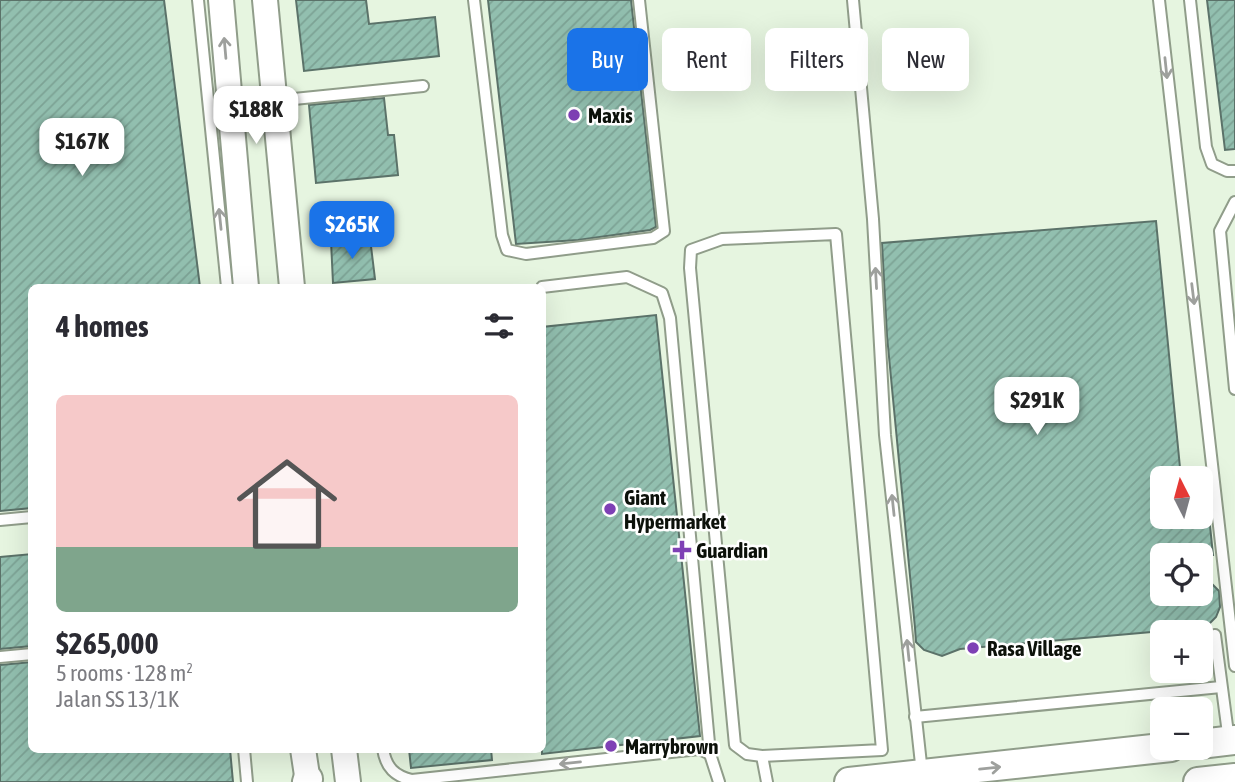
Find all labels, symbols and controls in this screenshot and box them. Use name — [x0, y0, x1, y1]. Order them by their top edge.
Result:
chip: Buy — [567, 28, 648, 91]
chip: Rent — [662, 28, 751, 91]
chip: Filters — [765, 28, 868, 91]
chip: New — [882, 28, 969, 91]
one-way arrow — [218, 37, 231, 60]
one-way arrow — [1160, 56, 1173, 79]
pin: $188K — [207, 86, 305, 146]
text: $188K — [229, 96, 283, 122]
place label: Maxis — [588, 103, 633, 127]
marker: Maxis — [566, 107, 582, 123]
pin: $167K — [33, 118, 131, 178]
text: $167K — [55, 128, 109, 154]
pin: $265K — [303, 202, 401, 261]
one-way arrow — [213, 208, 226, 231]
text: $265K — [325, 211, 379, 237]
one-way arrow — [869, 267, 882, 290]
one-way arrow — [1187, 282, 1200, 305]
icon: filters — [480, 307, 518, 345]
text: 4 homes — [56, 309, 149, 343]
pin: $291K — [988, 378, 1086, 437]
text: $291K — [1010, 387, 1064, 413]
icon: home — [224, 441, 350, 567]
north arrow — [1150, 466, 1213, 528]
map controls — [1150, 466, 1213, 760]
place label: Giant Hypermarket — [624, 485, 726, 533]
one-way arrow — [886, 494, 899, 517]
marker: Giant Hypermarket — [602, 501, 618, 517]
place label: Guardian — [696, 538, 768, 562]
marker: Guardian — [674, 542, 690, 558]
button: locate — [1150, 543, 1213, 606]
button: + — [1150, 620, 1213, 683]
text: $265,000 — [56, 626, 159, 660]
place label: Rasa Village — [987, 636, 1081, 660]
one-way arrow — [901, 639, 914, 661]
marker: Rasa Village — [965, 640, 981, 656]
text: 5 rooms · 128 m² — [56, 660, 193, 686]
text: Jalan SS 13/1K — [56, 686, 179, 712]
button: − — [1150, 697, 1213, 760]
place label: Marrybrown — [625, 734, 718, 758]
marker: Marrybrown — [603, 738, 619, 754]
one-way arrow — [559, 756, 582, 769]
one-way arrow — [979, 761, 1001, 774]

